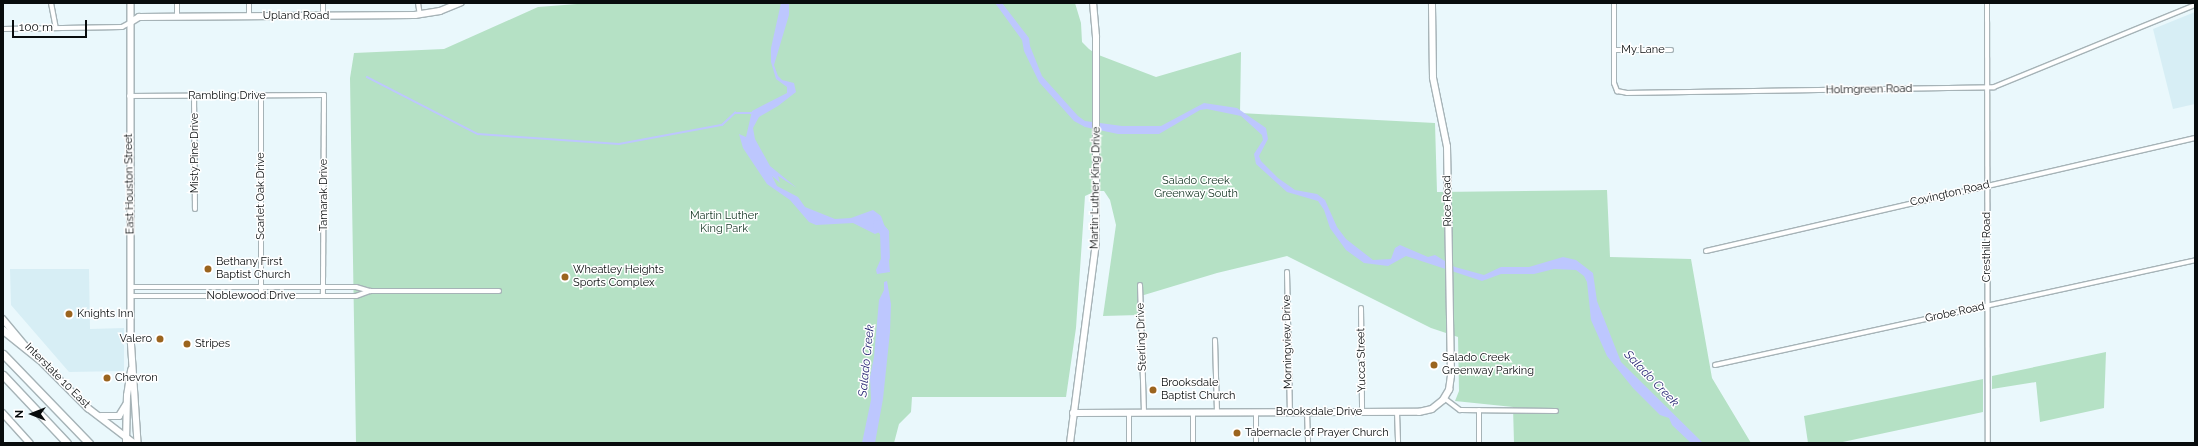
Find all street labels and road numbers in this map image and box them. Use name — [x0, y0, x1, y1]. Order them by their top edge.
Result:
street label: Upland Road — [263, 9, 329, 23]
street label: My Lane — [1621, 43, 1665, 57]
street label: Holmgreen Road — [1826, 83, 1912, 97]
street label: Rambling Drive — [188, 89, 266, 103]
street label: Misty Pine Drive — [188, 113, 202, 193]
street label: Martin Luther King Drive — [1088, 127, 1104, 249]
street label: East Houston Street — [123, 134, 137, 234]
street label: Scarlet Oak Drive — [254, 152, 268, 240]
street label: Tamarak Drive — [317, 159, 331, 231]
street label: Rice Road — [1441, 175, 1455, 227]
street label: Covington Road — [1909, 178, 1991, 210]
street label: Cresthill Road — [1980, 212, 1994, 282]
street label: Noblewood Drive — [207, 289, 295, 303]
street label: Morningview Drive — [1281, 295, 1295, 389]
street label: Grobe Road — [1924, 300, 1986, 326]
street label: Sterling Drive — [1134, 303, 1150, 371]
street label: Yucca Street — [1355, 328, 1369, 392]
street label: Interstate 10 East — [22, 341, 92, 411]
street label: Brooksdale Drive — [1276, 405, 1362, 419]

